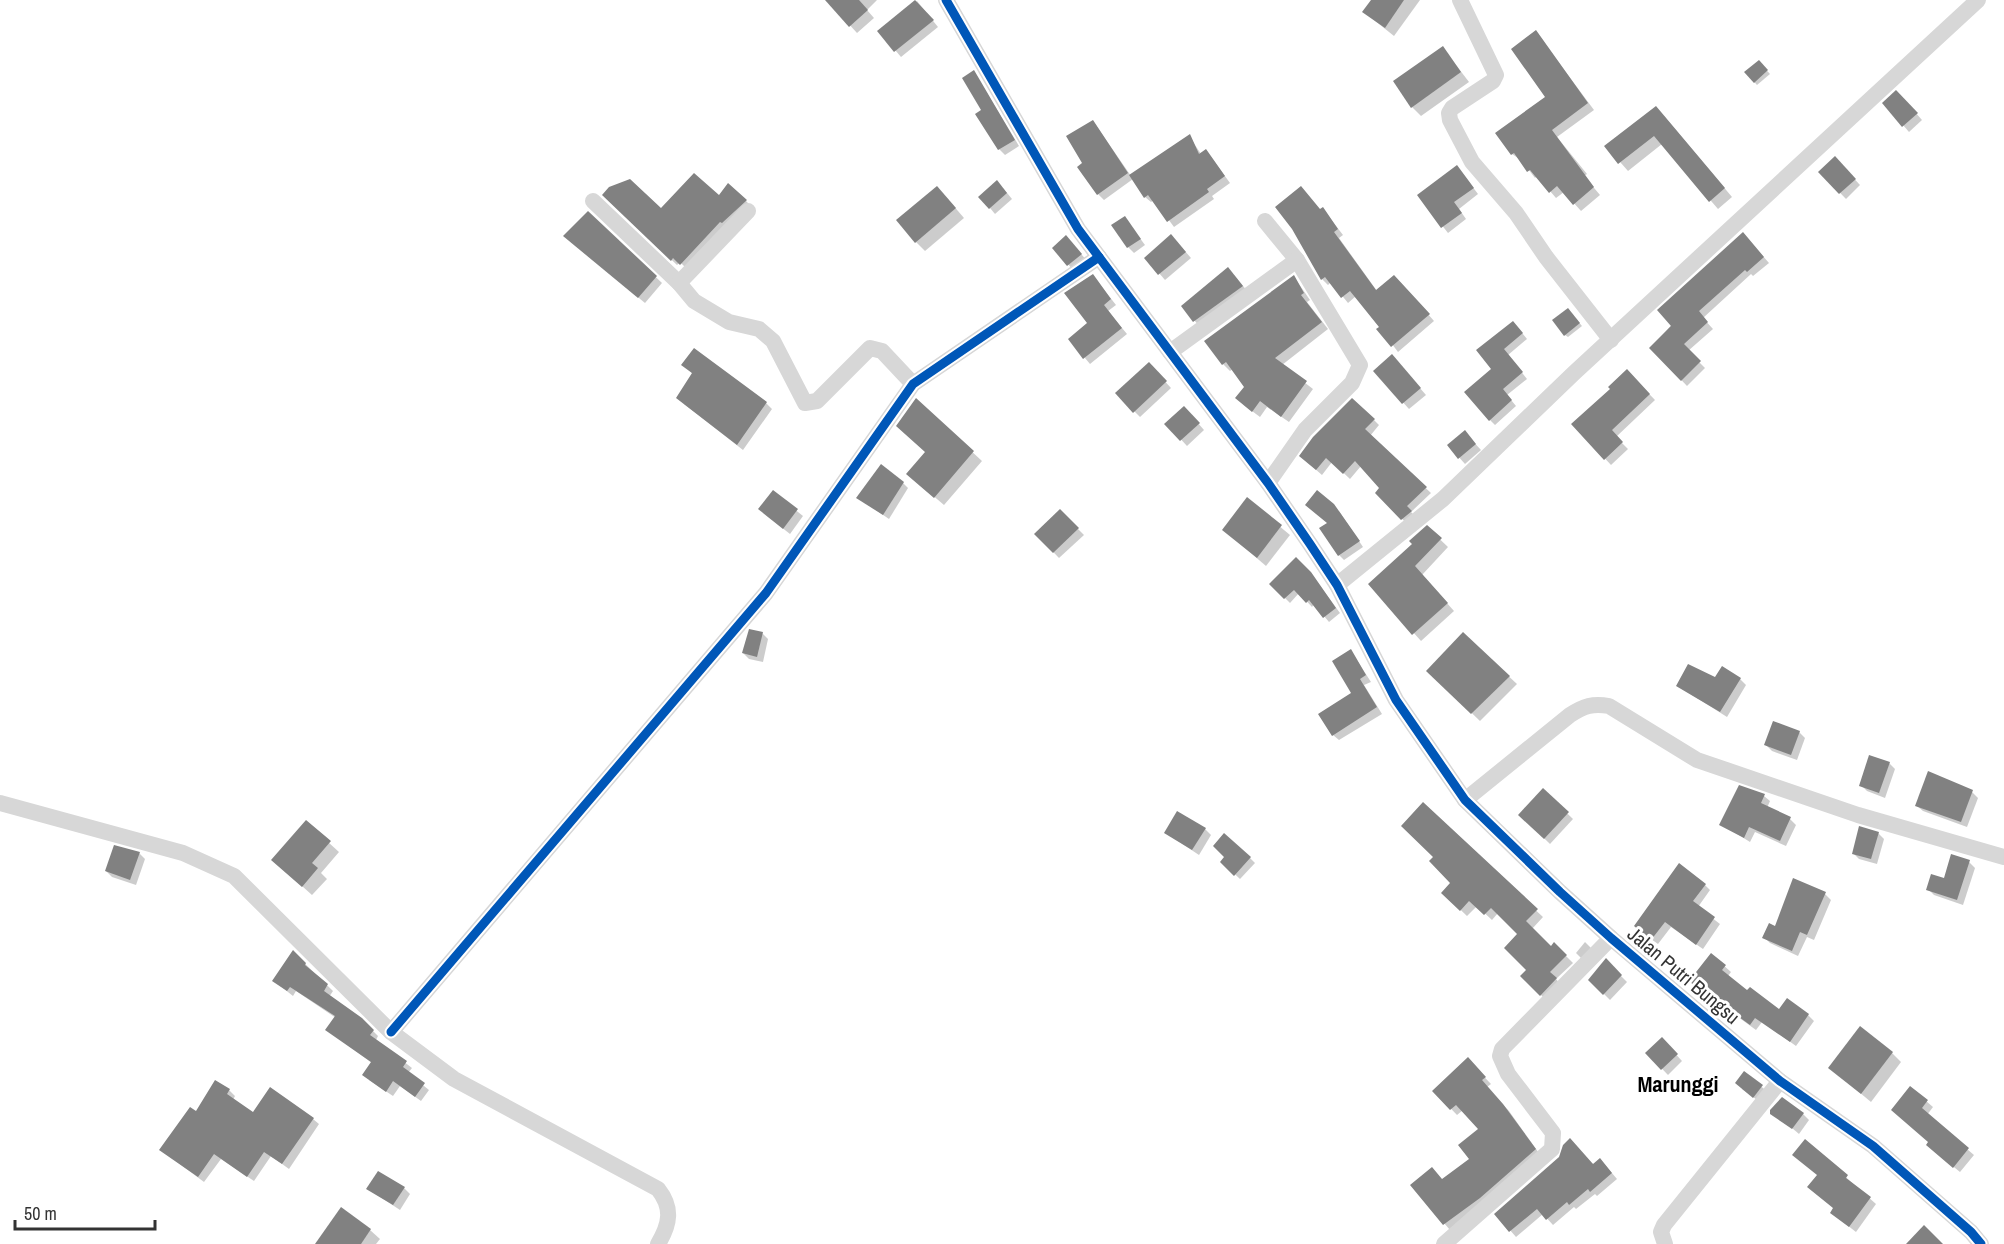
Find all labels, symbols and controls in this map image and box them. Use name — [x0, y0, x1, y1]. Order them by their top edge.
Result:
street label: Jalan Putri Bungsu — [1622, 920, 1746, 1030]
district label: Marunggi — [1637, 1069, 1719, 1099]
scale bar — [15, 1193, 154, 1231]
text: 50 m — [24, 1201, 57, 1226]

